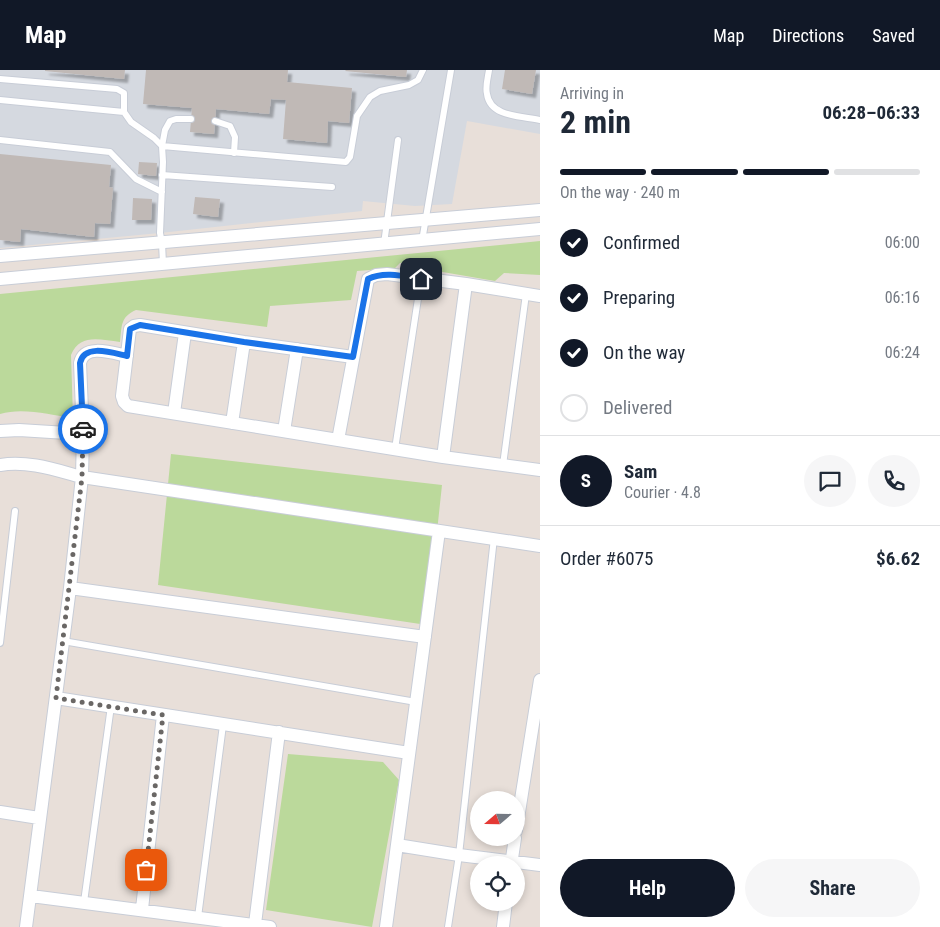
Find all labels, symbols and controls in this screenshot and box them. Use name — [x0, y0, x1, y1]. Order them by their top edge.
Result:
text: Map — [25, 21, 66, 49]
text: Map — [713, 25, 744, 46]
text: Directions — [772, 25, 844, 46]
text: Saved — [872, 25, 915, 46]
text: Arriving in — [560, 84, 624, 103]
text: 06:28–06:33 — [822, 101, 920, 124]
text: 2 min — [560, 103, 631, 141]
text: On the way · 240 m — [560, 183, 680, 202]
icon: check — [560, 229, 588, 257]
text: Confirmed — [603, 231, 680, 254]
text: 06:00 — [885, 233, 920, 252]
pin — [400, 258, 442, 300]
icon: home — [407, 265, 435, 293]
icon: check — [560, 284, 588, 312]
text: Preparing — [603, 286, 675, 309]
text: 06:16 — [885, 288, 920, 307]
icon: check — [560, 339, 588, 367]
text: On the way — [603, 341, 685, 364]
text: 06:24 — [885, 343, 920, 362]
text: Delivered — [603, 396, 672, 419]
courier — [58, 404, 108, 454]
icon: car — [69, 415, 97, 443]
button: chat — [804, 455, 856, 507]
button: phone — [868, 455, 920, 507]
text: Sam — [624, 460, 657, 483]
text: S — [581, 469, 591, 492]
text: Courier · 4.8 — [624, 483, 701, 502]
text: Order #6075 — [560, 547, 653, 570]
text: $6.62 — [876, 547, 920, 570]
north arrow — [470, 791, 525, 846]
map controls — [470, 791, 525, 911]
pin — [125, 849, 167, 891]
icon: bag — [132, 856, 160, 884]
button: locate — [470, 856, 525, 911]
button: Help — [560, 859, 735, 917]
button: Share — [745, 859, 920, 917]

